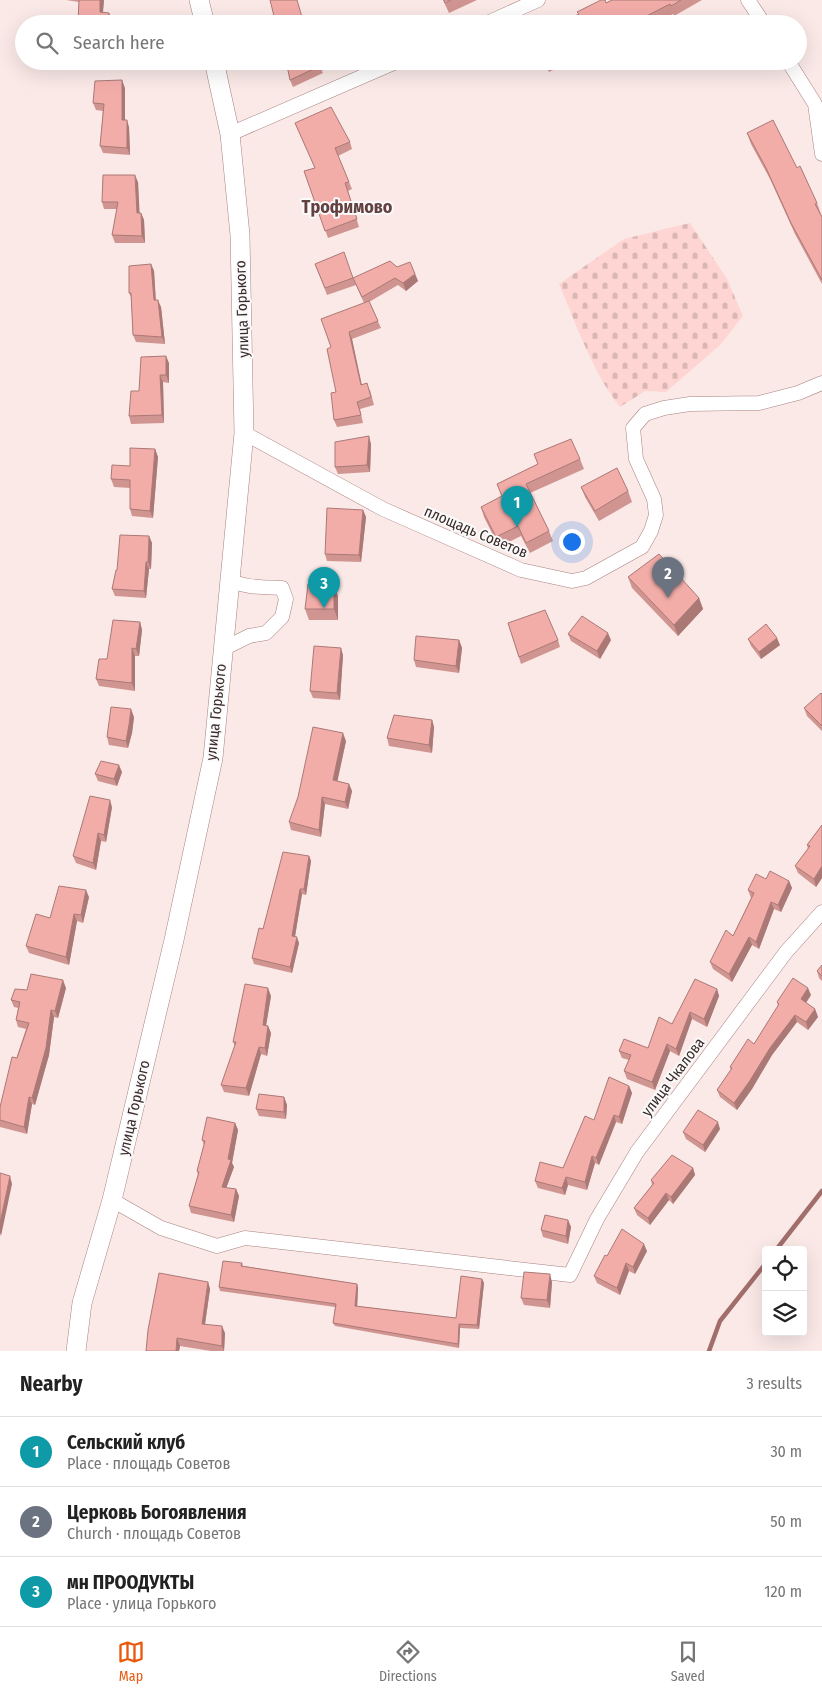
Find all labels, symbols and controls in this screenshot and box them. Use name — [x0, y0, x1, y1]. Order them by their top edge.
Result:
search box — [15, 15, 807, 70]
icon: search — [33, 29, 61, 57]
text: Search here — [73, 31, 165, 54]
district label: Трофимово — [302, 196, 393, 218]
street label: улица Горького — [231, 260, 253, 358]
pin: 1 — [501, 486, 533, 527]
street label: площадь Советов — [422, 502, 530, 562]
your location — [559, 529, 585, 555]
pin: 2 — [652, 557, 684, 598]
pin: 3 — [308, 567, 340, 608]
street label: улица Горького — [202, 663, 230, 761]
street label: улица Чкалова — [638, 1034, 708, 1120]
street label: улица Горького — [114, 1058, 154, 1157]
map controls — [762, 1246, 807, 1336]
button: locate — [762, 1246, 807, 1291]
button: layers — [762, 1291, 807, 1336]
text: Nearby — [20, 1371, 82, 1397]
text: 3 results — [746, 1374, 802, 1393]
text: Сельский клуб — [67, 1431, 185, 1454]
text: 1 — [33, 1442, 39, 1461]
text: 30 m — [770, 1442, 802, 1461]
text: Place · площадь Советов — [67, 1454, 231, 1473]
text: Церковь Богоявления — [67, 1501, 247, 1524]
text: 2 — [32, 1512, 40, 1531]
text: 50 m — [770, 1512, 802, 1531]
text: Church · площадь Советов — [67, 1524, 241, 1543]
text: мн ПРООДУКТЫ — [67, 1571, 194, 1594]
text: 3 — [32, 1582, 40, 1601]
text: 120 m — [764, 1582, 802, 1601]
text: Place · улица Горького — [67, 1594, 216, 1613]
tab: Map — [117, 1638, 145, 1685]
tab: Directions — [379, 1638, 437, 1685]
tab: Saved — [671, 1638, 705, 1685]

